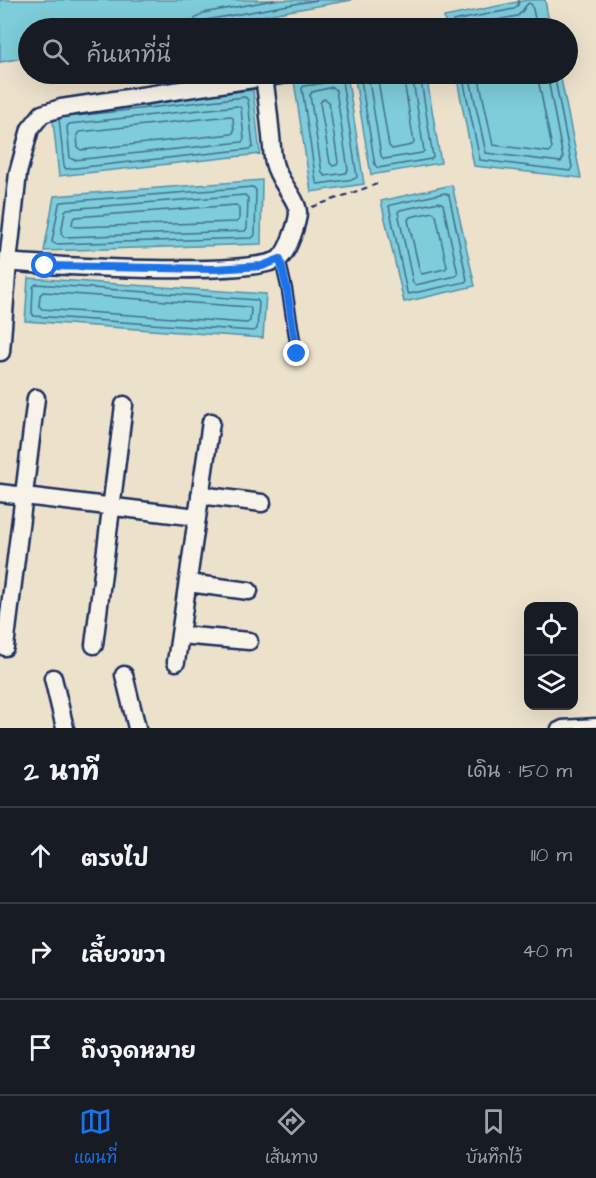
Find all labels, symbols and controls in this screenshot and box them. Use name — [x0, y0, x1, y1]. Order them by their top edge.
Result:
search box — [18, 18, 578, 84]
icon: search — [39, 35, 72, 68]
text: ค้นหาที่นี่ — [87, 40, 171, 71]
route start — [31, 252, 57, 278]
route end — [283, 340, 309, 366]
map controls — [524, 602, 578, 710]
button: locate — [524, 602, 578, 656]
button: layers — [524, 656, 578, 710]
text: 2 นาที — [24, 754, 99, 790]
text: เดิน · 150 m — [467, 757, 572, 785]
icon: ahead — [24, 839, 57, 872]
text: 110 m — [531, 841, 572, 869]
text: ตรงไป — [81, 844, 149, 875]
icon: right — [24, 935, 57, 968]
text: 40 m — [522, 937, 572, 965]
text: เลี้ยวขวา — [81, 940, 165, 971]
icon: arrive — [24, 1031, 57, 1064]
text: ถึงจุดหมาย — [81, 1036, 196, 1067]
tab: แผนที่ — [74, 1105, 117, 1169]
tab: เส้นทาง — [265, 1105, 318, 1169]
tab: บันทึกไว้ — [466, 1105, 522, 1169]

